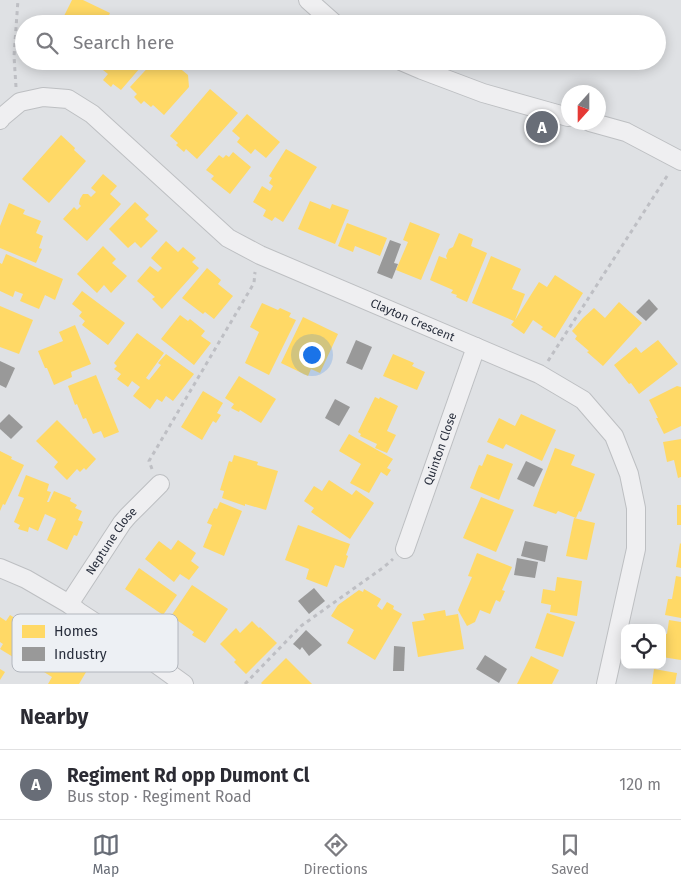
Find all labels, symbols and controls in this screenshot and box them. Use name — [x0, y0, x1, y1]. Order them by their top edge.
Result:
search box — [15, 15, 666, 70]
icon: search — [33, 29, 61, 57]
text: Search here — [73, 31, 174, 54]
north arrow — [561, 85, 606, 130]
pin: A — [526, 108, 558, 146]
street label: Clayton Crescent — [368, 296, 457, 344]
your location — [299, 342, 325, 368]
street label: Quinton Close — [421, 411, 459, 487]
street label: Neptune Close — [83, 504, 140, 577]
legend — [12, 614, 178, 672]
text: Homes — [54, 623, 98, 640]
map controls — [621, 624, 666, 669]
button: locate — [621, 624, 666, 669]
text: Industry — [54, 646, 107, 663]
text: Nearby — [20, 704, 88, 730]
text: Regiment Rd opp Dumont Cl — [67, 764, 309, 787]
text: A — [31, 775, 41, 794]
text: 120 m — [619, 775, 661, 794]
text: Bus stop · Regiment Road — [67, 787, 252, 806]
tab: Map — [92, 831, 120, 878]
tab: Directions — [303, 831, 368, 878]
tab: Saved — [551, 831, 589, 878]

